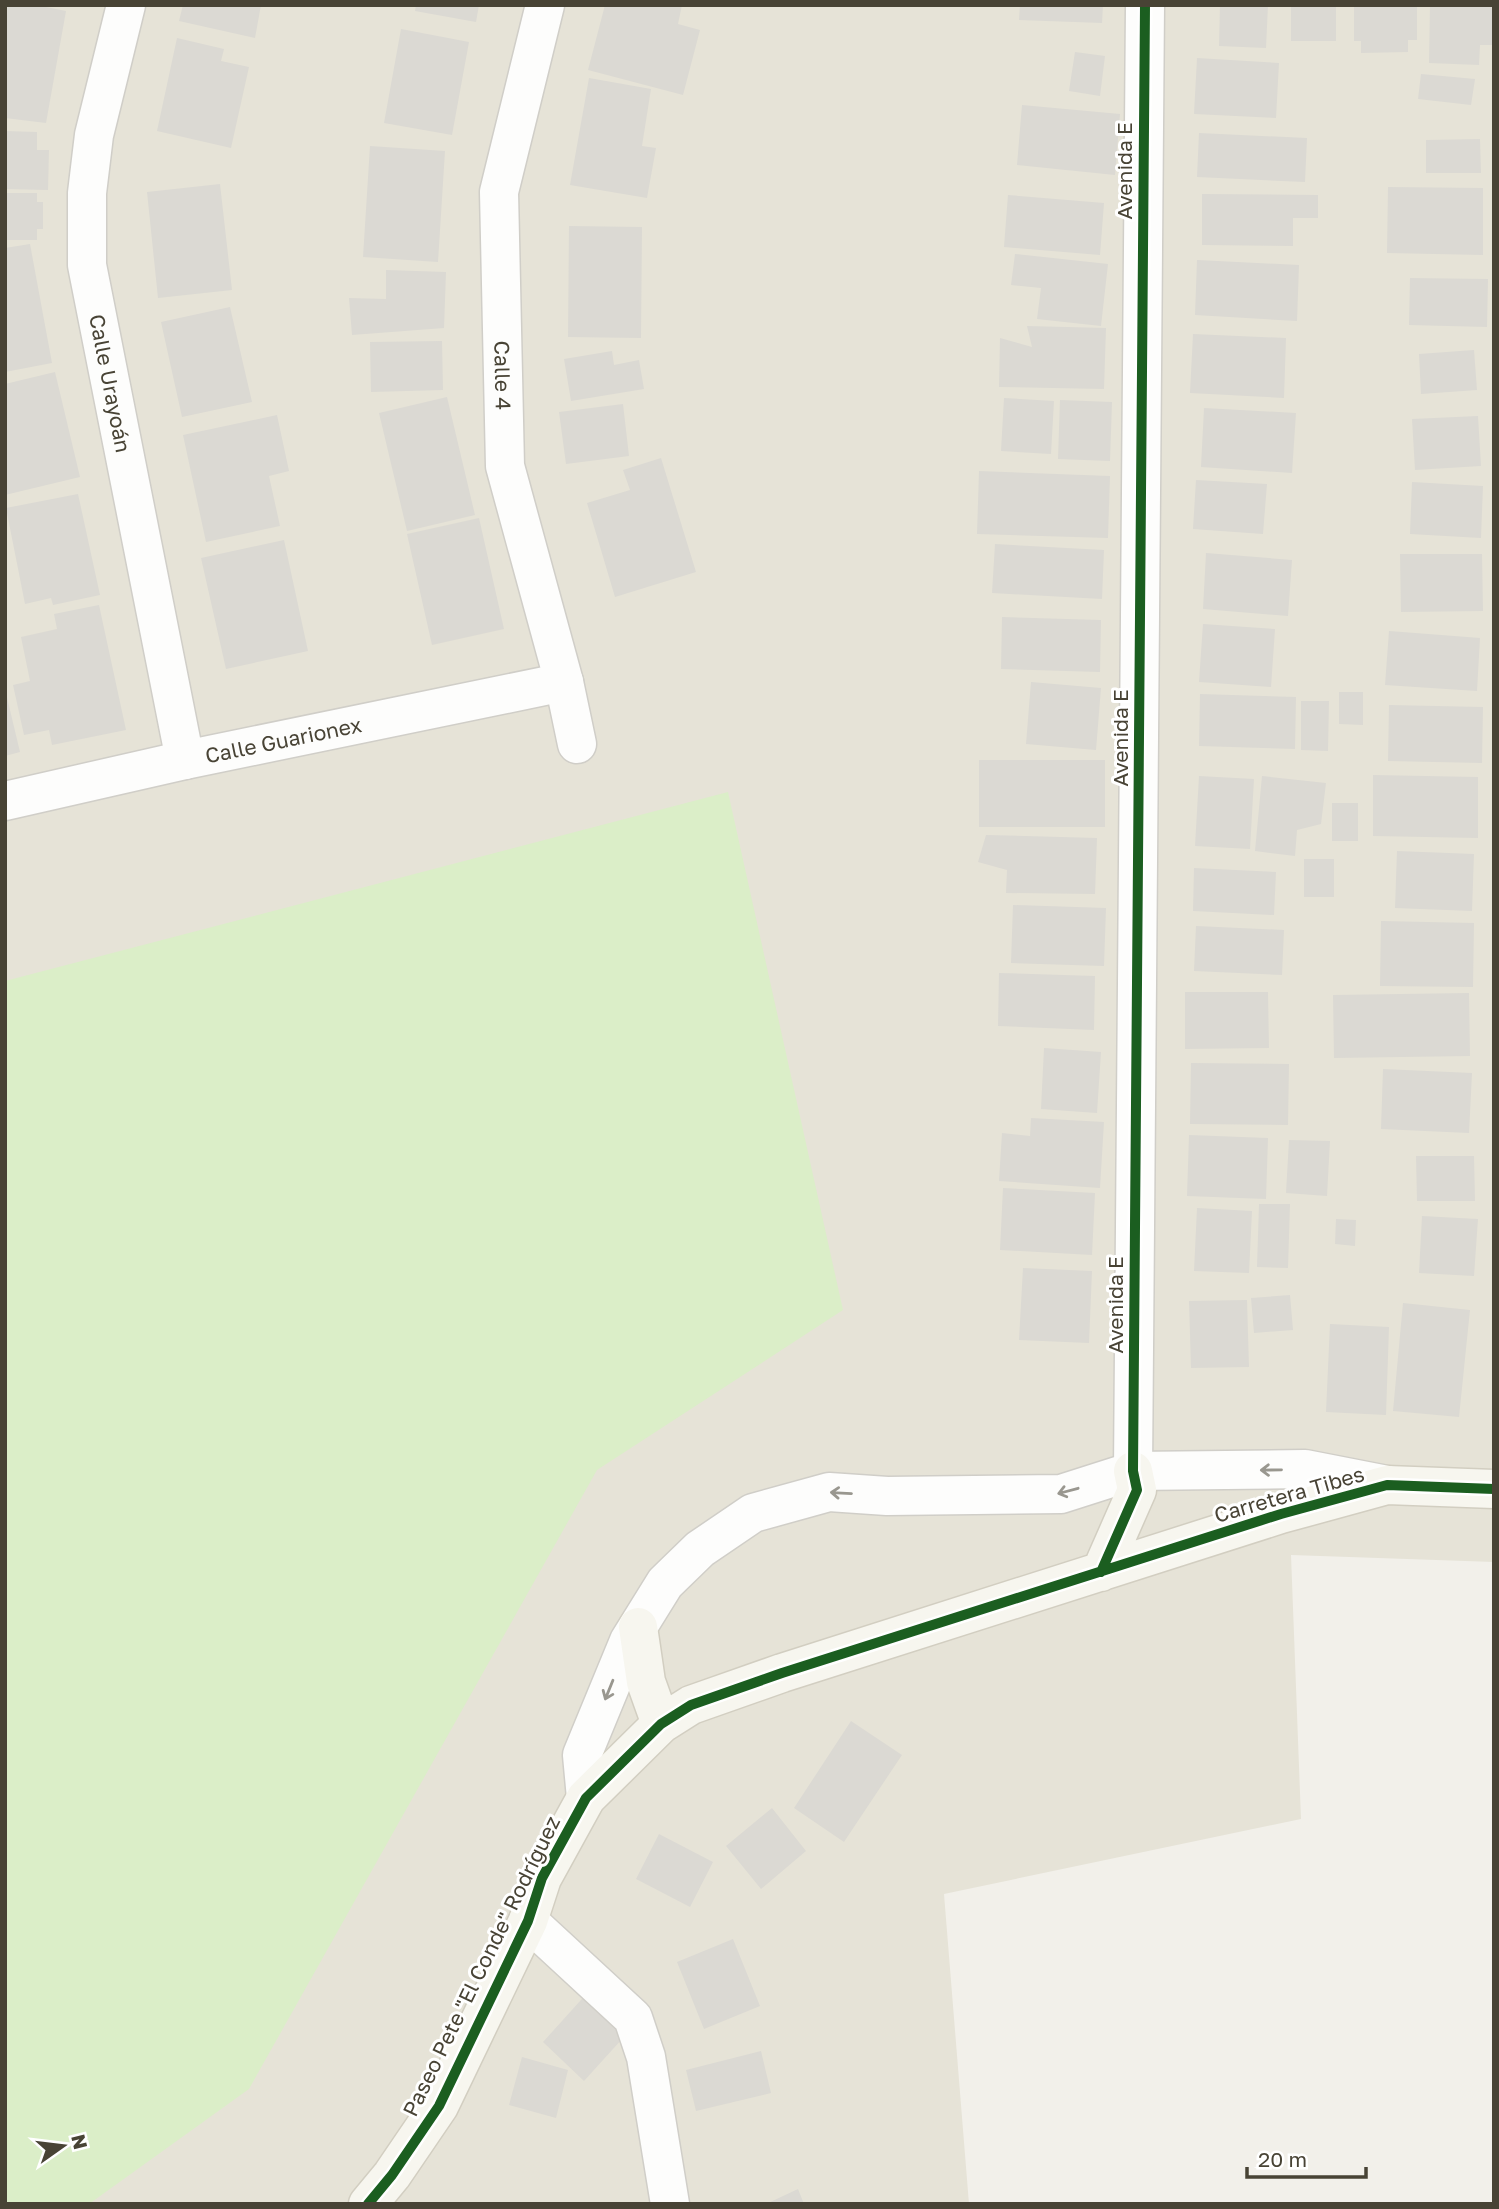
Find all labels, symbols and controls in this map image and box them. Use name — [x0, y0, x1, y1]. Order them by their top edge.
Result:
street label: Avenida E — [1111, 122, 1137, 220]
street label: Calle Urayoán — [84, 312, 137, 455]
street label: Calle 4 — [489, 340, 517, 410]
street label: Avenida E — [1107, 689, 1133, 787]
street label: Calle Guarionex — [203, 711, 364, 769]
street label: Avenida E — [1102, 1256, 1128, 1354]
street label: Carretera Tibes — [1211, 1460, 1367, 1528]
one-way arrow — [1260, 1463, 1283, 1476]
one-way arrow — [1057, 1485, 1080, 1498]
one-way arrow — [830, 1486, 853, 1499]
one-way arrow — [601, 1679, 614, 1701]
street label: Paseo Pete "El Conde" Rodríguez — [397, 1811, 565, 2121]
north arrow — [28, 2111, 98, 2181]
text: N — [67, 2132, 93, 2152]
scale bar — [1247, 2136, 1366, 2180]
text: 20 m — [1258, 2146, 1307, 2172]

